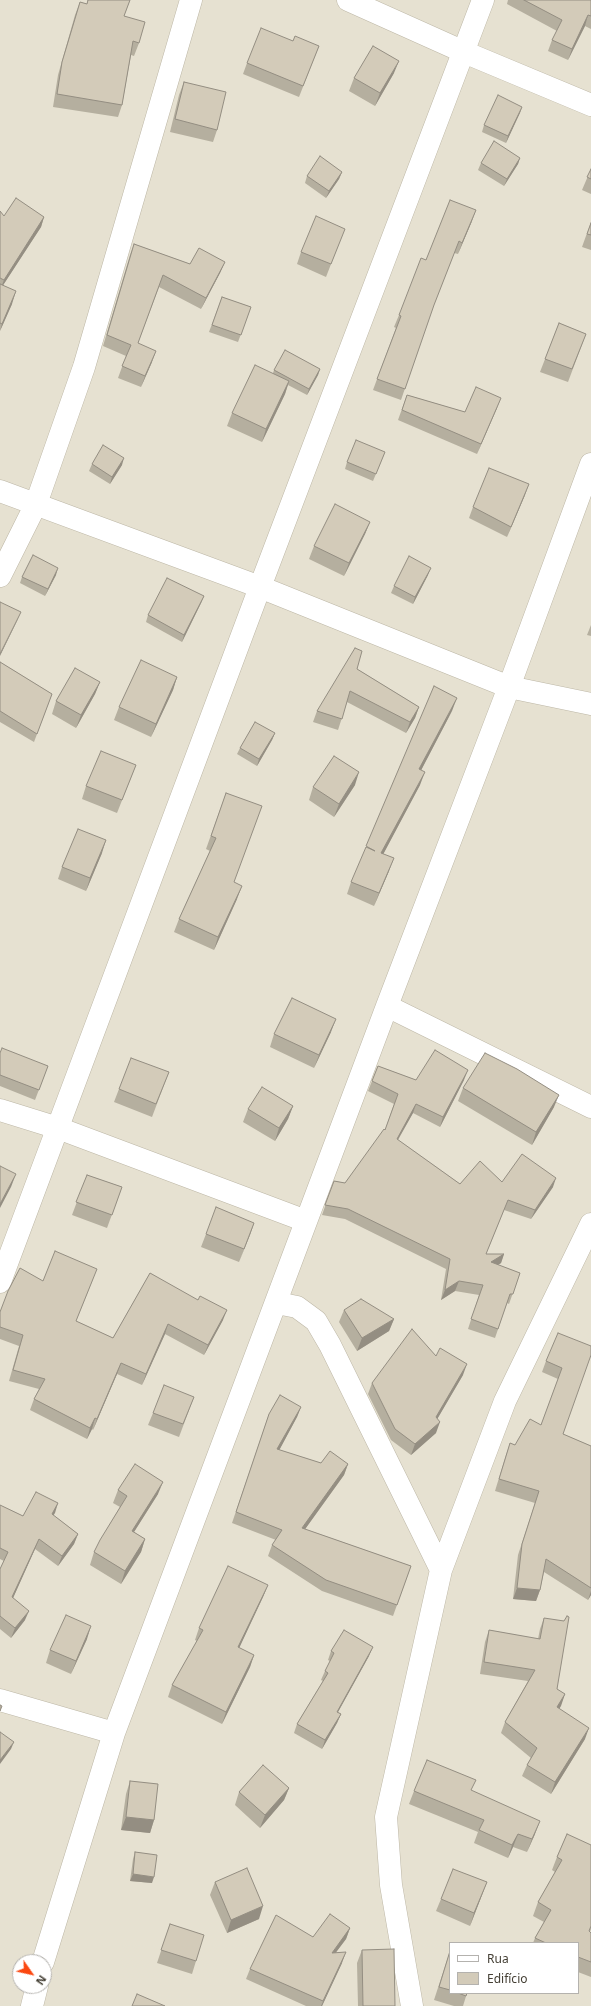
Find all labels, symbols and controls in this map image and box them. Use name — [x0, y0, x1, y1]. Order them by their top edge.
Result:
legend — [449, 1942, 579, 1994]
text: Rua — [487, 1950, 509, 1967]
north arrow — [12, 1954, 52, 1994]
text: Edifício — [487, 1970, 528, 1987]
text: N — [33, 1973, 50, 1988]

